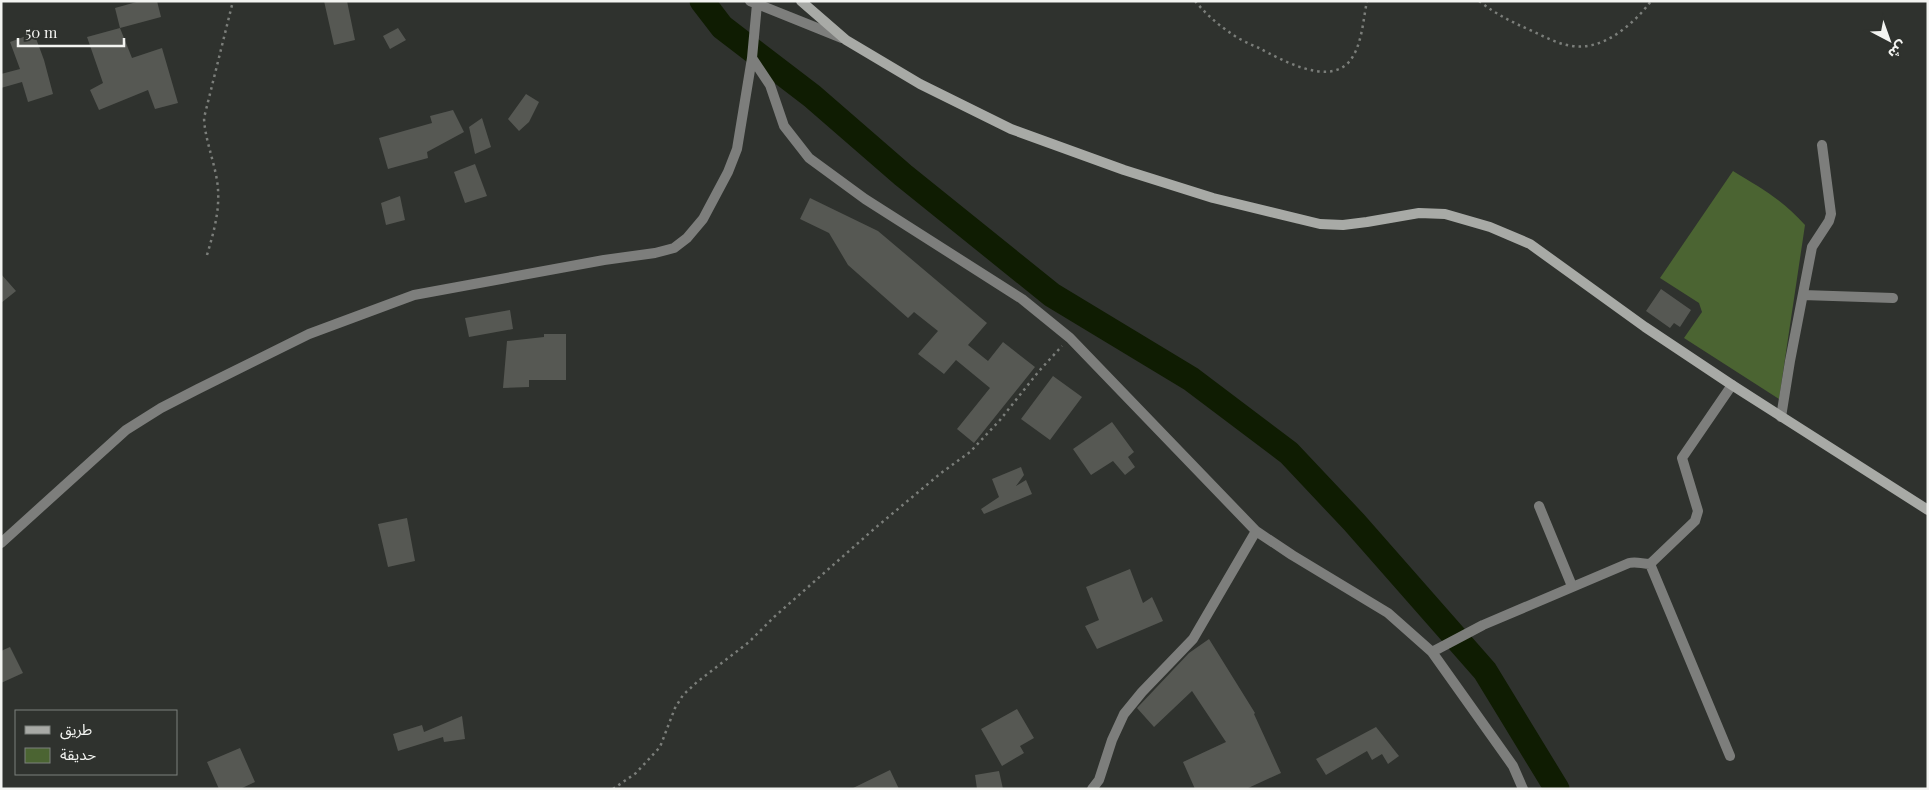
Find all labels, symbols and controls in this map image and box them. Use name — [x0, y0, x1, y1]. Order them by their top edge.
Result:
scale bar — [18, 15, 124, 47]
north arrow — [1864, 15, 1914, 65]
text: 50 m — [25, 22, 58, 42]
text: ش — [1884, 37, 1911, 64]
legend — [15, 710, 178, 775]
text: طريق — [60, 719, 92, 740]
text: حديقة — [60, 744, 96, 764]

